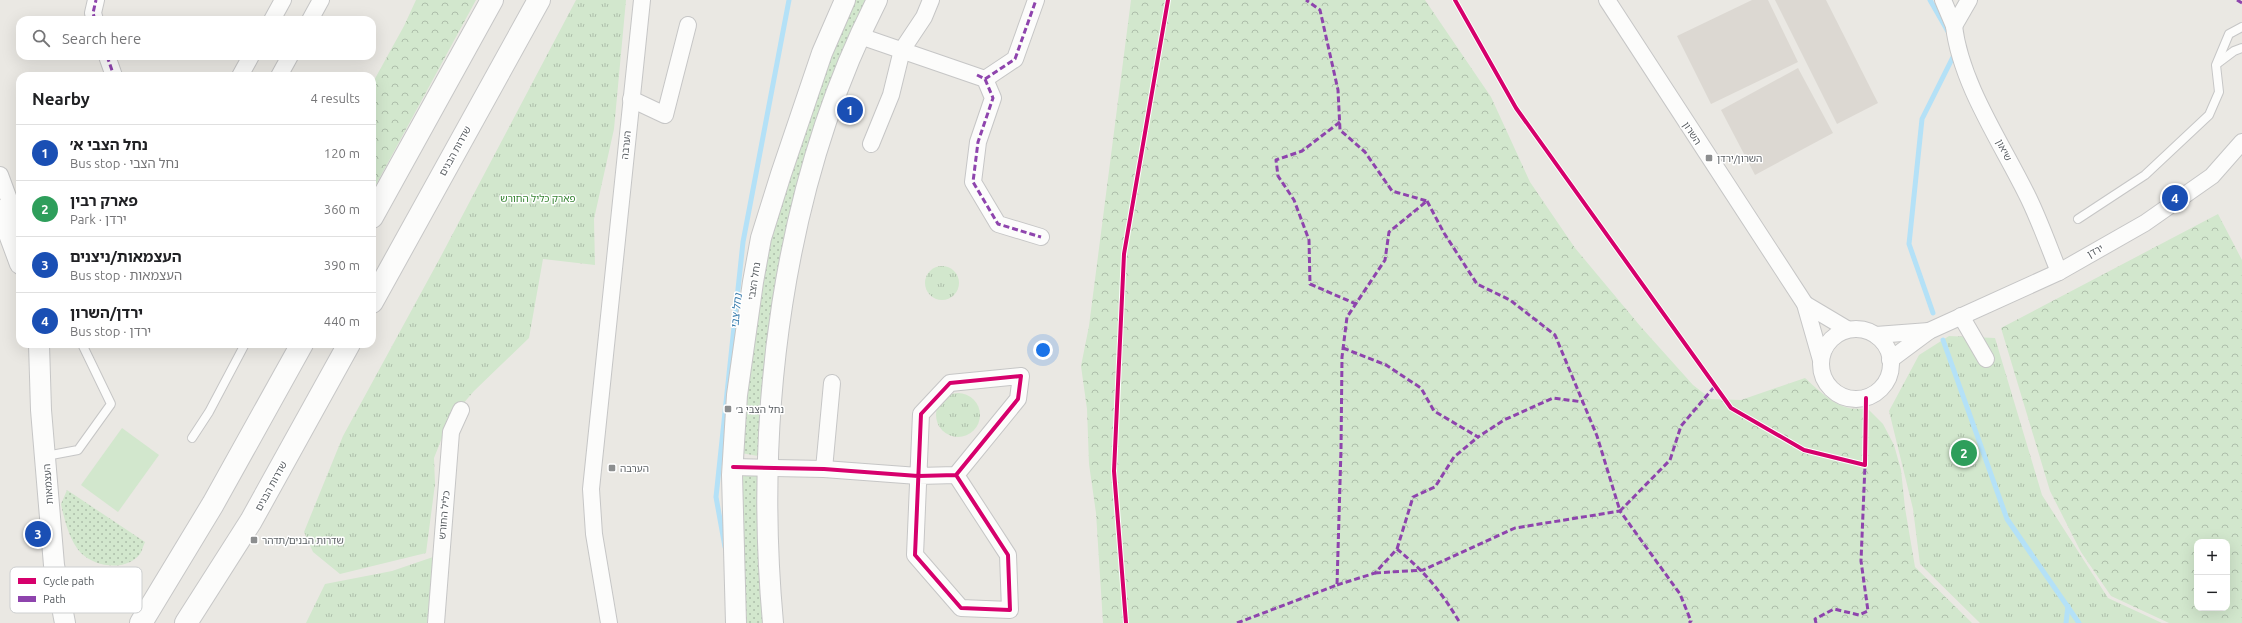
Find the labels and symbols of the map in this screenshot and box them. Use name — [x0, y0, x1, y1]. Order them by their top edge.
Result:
pin: 1 — [837, 95, 863, 125]
street label: השרון — [1681, 120, 1703, 146]
street label: שדרות הבנים — [437, 124, 473, 178]
street label: הערבה — [619, 130, 633, 160]
street label: שיאון — [1994, 137, 2014, 163]
marker: השרון/ירדן — [1704, 153, 1714, 163]
place label: השרון/ירדן — [1717, 153, 1762, 164]
pin: 4 — [2162, 183, 2188, 213]
park label: פארק כליל החורש — [500, 193, 576, 204]
street label: ירדן — [2085, 242, 2105, 260]
street label: נחל הצבי — [746, 261, 762, 301]
water label: נחל צבי — [728, 292, 744, 329]
your location — [1033, 340, 1053, 360]
marker: נחל הצבי ב׳ — [723, 404, 733, 414]
place label: נחל הצבי ב׳ — [736, 404, 784, 415]
pin: 2 — [1951, 438, 1977, 468]
street label: שדרות הבנים — [253, 459, 289, 513]
street label: העצמאות — [41, 463, 55, 505]
marker: הערבה — [607, 463, 617, 473]
place label: הערבה — [620, 463, 649, 474]
street label: כליל החורש — [436, 490, 452, 540]
pin: 3 — [25, 519, 51, 549]
marker: שדרות הבנים/תדהר — [249, 535, 259, 545]
place label: שדרות הבנים/תדהר — [262, 535, 344, 546]
legend — [10, 567, 142, 613]
text: Cycle path — [43, 575, 94, 587]
text: Path — [43, 593, 66, 605]

